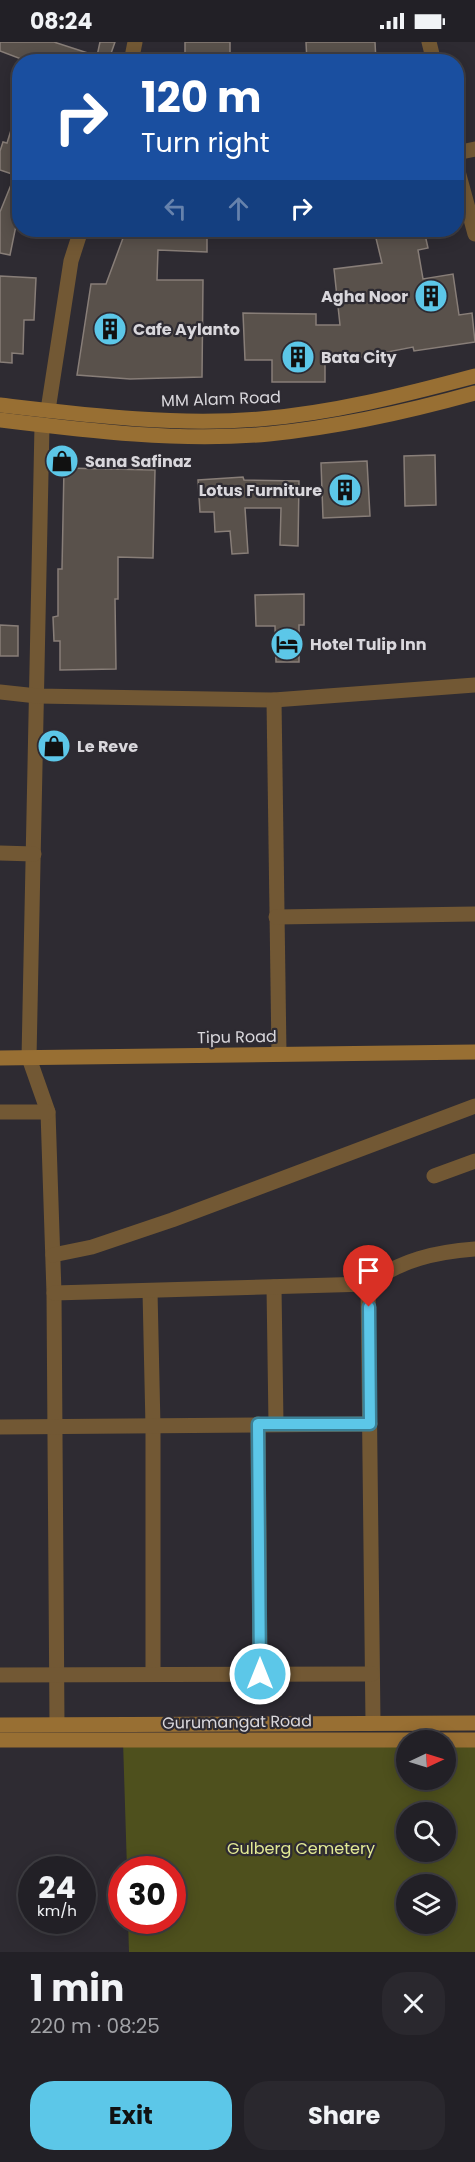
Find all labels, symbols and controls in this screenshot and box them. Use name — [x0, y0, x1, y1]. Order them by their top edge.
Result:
text: 08:24 — [30, 6, 92, 37]
text: 120 m — [141, 68, 262, 127]
icon: right — [42, 78, 120, 156]
text: Turn right — [141, 124, 270, 161]
icon: left — [159, 192, 192, 225]
icon: ahead — [222, 192, 255, 225]
icon: right — [285, 192, 318, 225]
building icon: Agha Noor — [413, 278, 449, 314]
place label: Agha Noor — [321, 285, 408, 308]
building icon: Cafe Aylanto — [92, 311, 128, 347]
place label: Cafe Aylanto — [133, 318, 240, 341]
building icon: Bata City — [280, 339, 316, 375]
place label: Bata City — [321, 346, 398, 369]
street label: MM Alam Road — [161, 385, 281, 413]
shop icon: Sana Safinaz — [44, 443, 80, 479]
place label: Sana Safinaz — [85, 450, 192, 473]
building icon: Lotus Furniture — [327, 472, 363, 508]
place label: Lotus Furniture — [199, 479, 322, 502]
hotel icon: Hotel Tulip Inn — [269, 626, 305, 662]
place label: Hotel Tulip Inn — [310, 633, 427, 656]
shop icon: Le Reve — [36, 728, 72, 764]
place label: Le Reve — [77, 735, 138, 758]
street label: Tipu Road — [197, 1025, 277, 1049]
pin — [343, 1245, 394, 1307]
icon: arrive — [352, 1254, 385, 1287]
position arrow — [228, 1642, 292, 1706]
street label: Gurumangat Road — [162, 1709, 312, 1735]
north arrow — [396, 1730, 456, 1790]
map controls — [396, 1730, 456, 1934]
button: search — [396, 1802, 456, 1862]
park label: Gulberg Cemetery — [227, 1837, 375, 1860]
speed limit sign: 30 — [108, 1856, 186, 1934]
text: 24 — [38, 1866, 76, 1909]
button: layers — [396, 1874, 456, 1934]
text: km/h — [37, 1900, 77, 1921]
text: 1 min — [30, 1963, 124, 2014]
button: close — [382, 1972, 445, 2035]
text: 220 m · 08:25 — [30, 2012, 160, 2040]
button: Exit — [30, 2081, 232, 2150]
button: Share — [244, 2081, 445, 2150]

